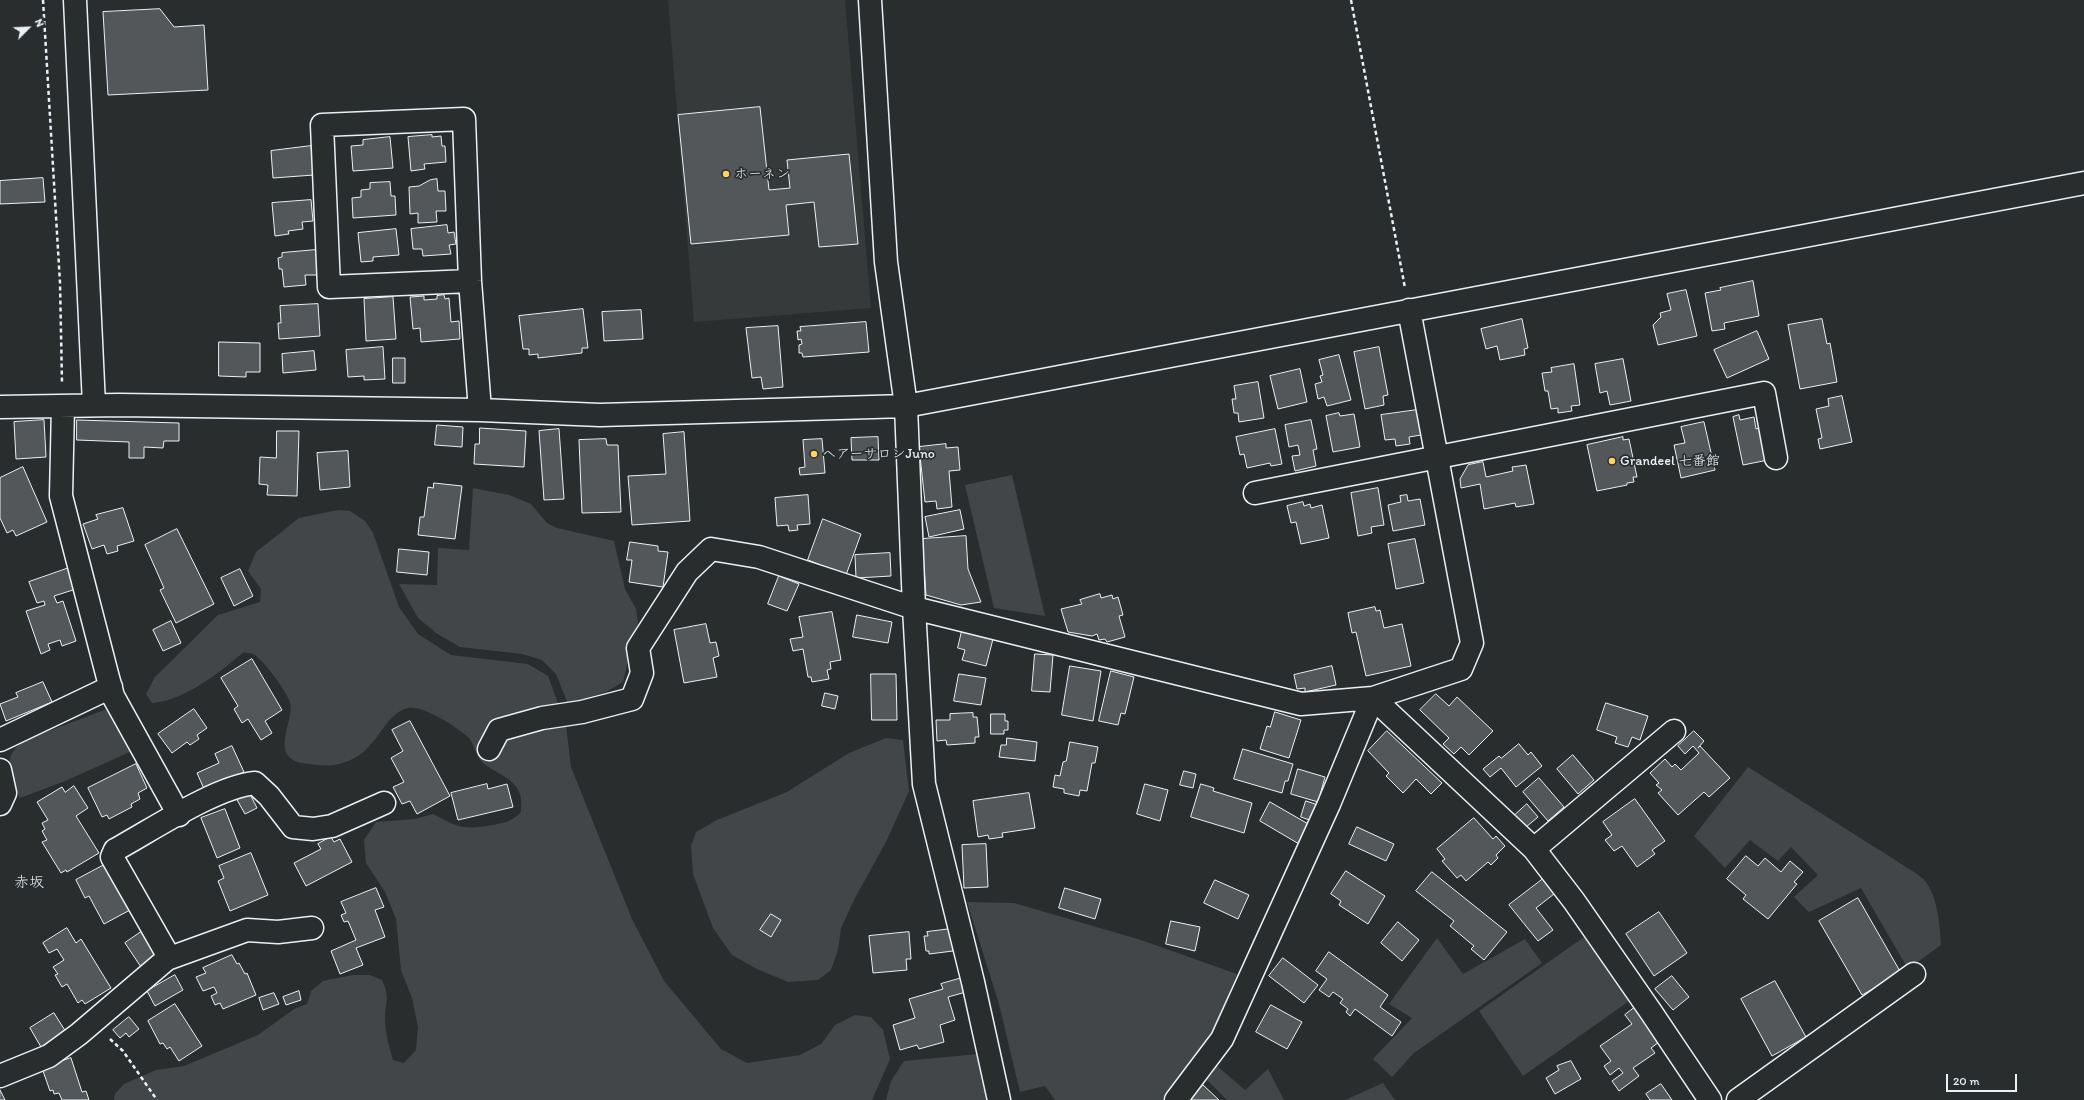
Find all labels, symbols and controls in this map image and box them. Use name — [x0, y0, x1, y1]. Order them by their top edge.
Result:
north arrow — [8, 8, 48, 48]
text: N — [32, 17, 47, 29]
place label: ホーネン — [734, 166, 790, 182]
marker: ホーネン — [721, 169, 731, 179]
place label: ヘアーサロンJuno — [822, 446, 935, 462]
marker: ヘアーサロンJuno — [809, 449, 819, 459]
place label: Grandeel 七番館 — [1620, 453, 1720, 469]
marker: Grandeel 七番館 — [1607, 456, 1617, 466]
district label: 赤坂 — [14, 874, 44, 892]
scale bar — [1948, 1066, 2019, 1092]
text: 20 m — [1953, 1074, 1980, 1088]

